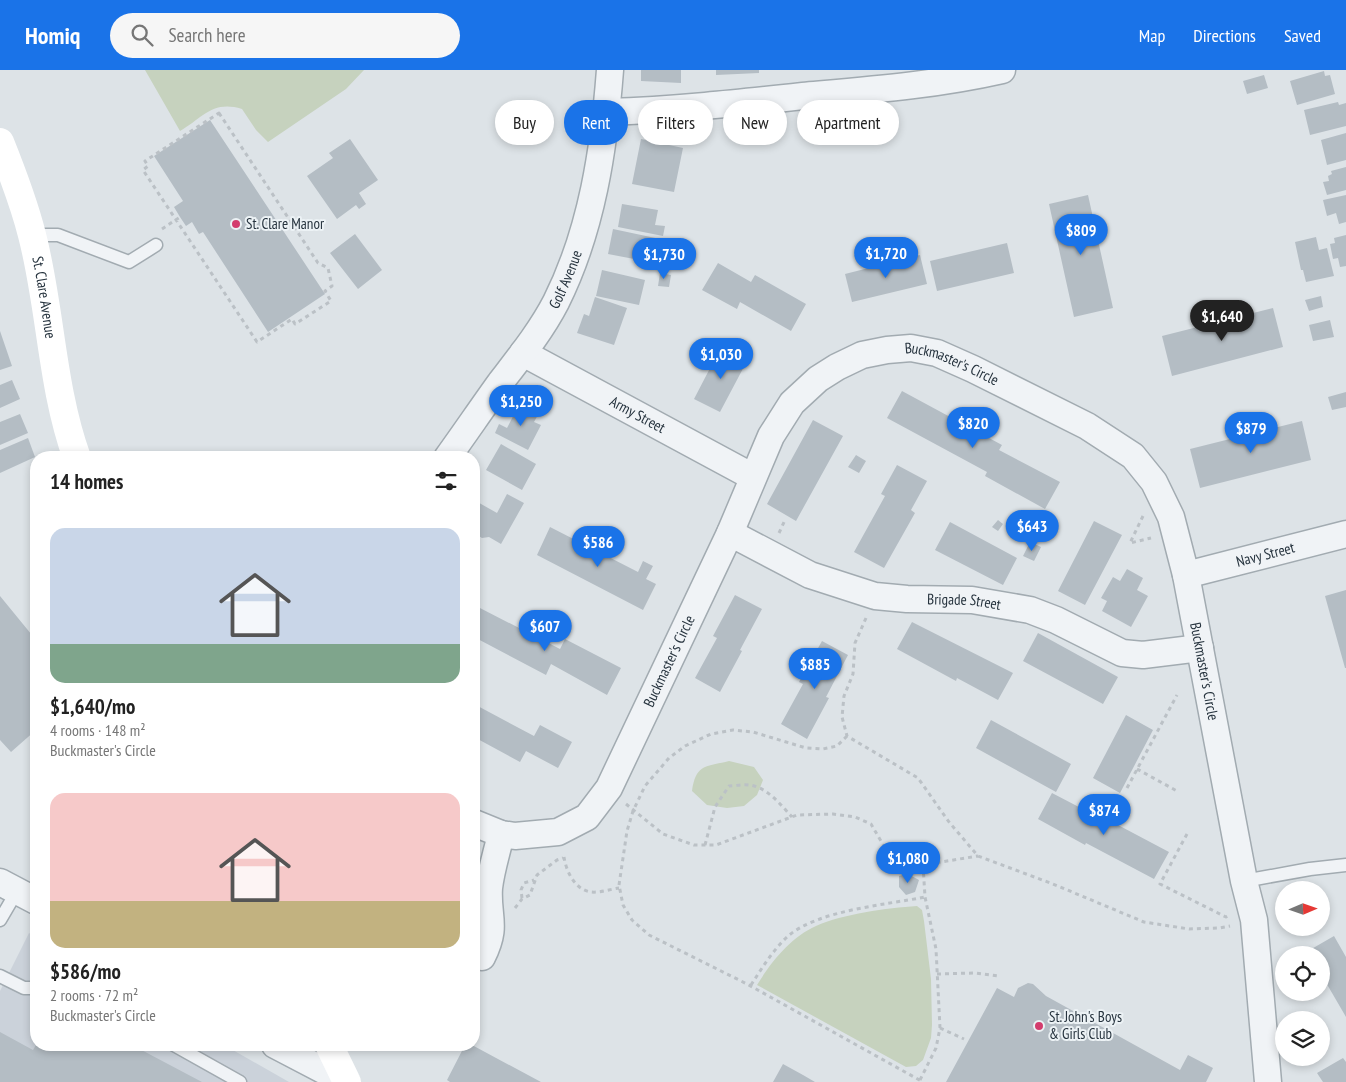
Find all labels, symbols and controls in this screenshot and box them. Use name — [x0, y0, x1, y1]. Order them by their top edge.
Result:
search box — [110, 13, 460, 58]
text: Homiq — [25, 20, 80, 51]
icon: search — [128, 21, 156, 49]
text: Search here — [168, 23, 246, 47]
text: Map — [1139, 24, 1165, 47]
text: Directions — [1193, 24, 1256, 47]
text: Saved — [1284, 24, 1321, 47]
chip: Buy — [495, 100, 554, 145]
chip: Rent — [564, 100, 628, 145]
chip: Filters — [638, 100, 713, 145]
chip: New — [723, 100, 787, 145]
chip: Apartment — [797, 100, 899, 145]
place label: St. Clare Manor — [246, 214, 325, 233]
pin: $809 — [1051, 214, 1111, 256]
marker: St. Clare Manor — [230, 218, 242, 230]
text: $809 — [1066, 220, 1096, 240]
pin: $1,720 — [845, 236, 927, 279]
pin: $1,730 — [623, 238, 705, 280]
text: $1,720 — [865, 243, 907, 263]
text: $1,730 — [643, 244, 685, 264]
street label: Golf Avenue — [544, 247, 586, 312]
street label: St. Clare Avenue — [28, 254, 61, 340]
pin: $1,640 — [1181, 300, 1263, 342]
text: $1,640 — [1201, 306, 1243, 326]
pin: $1,030 — [680, 338, 762, 380]
street label: Buckmaster's Circle — [904, 338, 1002, 389]
text: $1,030 — [700, 344, 742, 364]
pin: $1,250 — [480, 384, 562, 427]
text: $1,250 — [500, 391, 542, 411]
street label: Army Street — [607, 392, 669, 437]
pin: $820 — [943, 406, 1003, 449]
pin: $879 — [1221, 412, 1281, 454]
text: $820 — [958, 413, 988, 433]
text: $879 — [1236, 418, 1266, 438]
icon: filters — [432, 467, 460, 495]
text: 14 homes — [50, 468, 123, 495]
pin: $643 — [1002, 510, 1062, 552]
text: $643 — [1017, 516, 1047, 536]
pin: $586 — [568, 526, 628, 568]
text: $586 — [583, 532, 613, 552]
street label: Navy Street — [1234, 538, 1297, 571]
icon: home — [210, 560, 300, 650]
street label: Brigade Street — [927, 589, 1002, 614]
pin: $607 — [515, 610, 575, 652]
street label: Buckmaster's Circle — [639, 612, 699, 710]
text: $607 — [530, 616, 560, 636]
street label: Buckmaster's Circle — [1186, 621, 1223, 722]
pin: $885 — [785, 648, 845, 690]
text: $885 — [800, 654, 830, 674]
text: $1,640/mo — [50, 693, 135, 720]
text: 4 rooms · 148 m² — [50, 720, 146, 740]
text: Buckmaster's Circle — [50, 740, 156, 760]
pin: $874 — [1074, 794, 1134, 836]
text: $874 — [1089, 800, 1119, 820]
icon: home — [210, 825, 300, 915]
pin: $1,080 — [867, 842, 949, 884]
text: $1,080 — [887, 848, 929, 868]
north arrow — [1275, 881, 1330, 936]
map controls — [1275, 881, 1330, 1066]
button: locate — [1275, 946, 1330, 1001]
text: $586/mo — [50, 958, 121, 985]
text: 2 rooms · 72 m² — [50, 985, 138, 1005]
text: Buckmaster's Circle — [50, 1005, 156, 1025]
place label: St. John's Boys & Girls Club — [1049, 1007, 1122, 1043]
button: layers — [1275, 1011, 1330, 1066]
marker: St. John's Boys & Girls Club — [1033, 1020, 1045, 1032]

